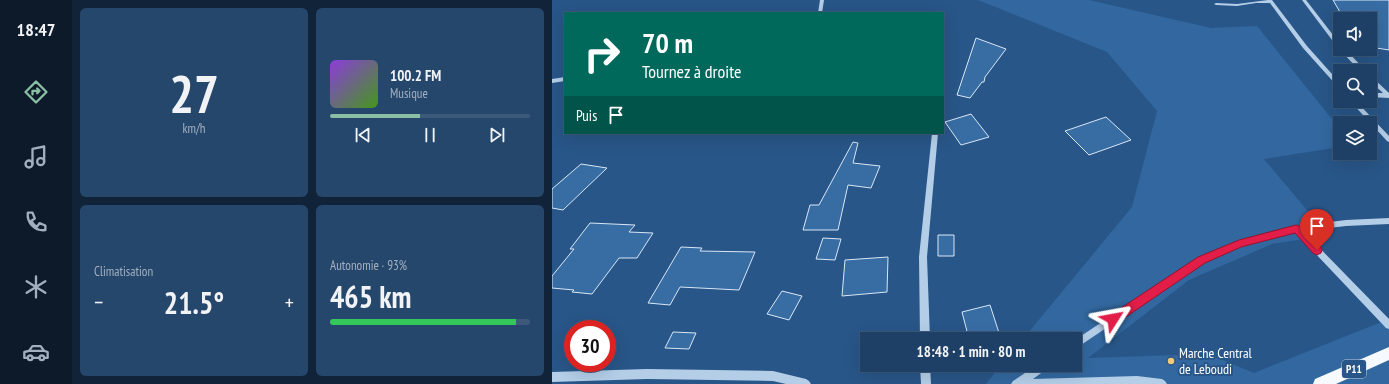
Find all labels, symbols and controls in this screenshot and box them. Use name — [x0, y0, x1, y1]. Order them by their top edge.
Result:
map controls — [1333, 12, 1377, 160]
button: sound — [1333, 12, 1377, 56]
text: 18:47 — [17, 18, 55, 41]
text: 70 m — [642, 24, 693, 61]
icon: right — [576, 28, 628, 80]
text: 27 — [169, 60, 219, 127]
text: Tournez à droite — [642, 60, 741, 83]
button: search — [1333, 64, 1377, 108]
text: 100.2 FM — [390, 66, 441, 85]
icon: directions — [22, 78, 50, 106]
text: Musique — [390, 85, 428, 102]
icon: arrive — [605, 104, 627, 126]
text: Puis — [576, 106, 597, 125]
button: layers — [1333, 116, 1377, 160]
text: km/h — [182, 120, 206, 137]
icon: previous — [352, 124, 374, 146]
icon: pause — [419, 124, 441, 146]
icon: next — [486, 124, 508, 146]
icon: music — [22, 143, 50, 171]
icon: phone — [22, 208, 50, 236]
pin — [1300, 209, 1334, 250]
icon: arrive — [1306, 215, 1328, 237]
text: Autonomie · 93% — [330, 257, 407, 274]
text: Climatisation — [94, 263, 153, 280]
icon: climate — [22, 273, 50, 301]
text: 465 km — [330, 277, 411, 316]
text: 21.5° — [164, 283, 224, 322]
text: − — [94, 288, 103, 316]
text: + — [285, 288, 294, 316]
position arrow — [1092, 298, 1134, 340]
speed limit sign: 30 — [564, 320, 616, 372]
icon: car — [22, 338, 50, 366]
text: 18:48 · 1 min · 80 m — [917, 342, 1025, 361]
place label: Marche Central de Leboudi — [1179, 344, 1252, 378]
marker: Marche Central de Leboudi — [1166, 356, 1176, 366]
road number: P11 — [1342, 360, 1366, 378]

